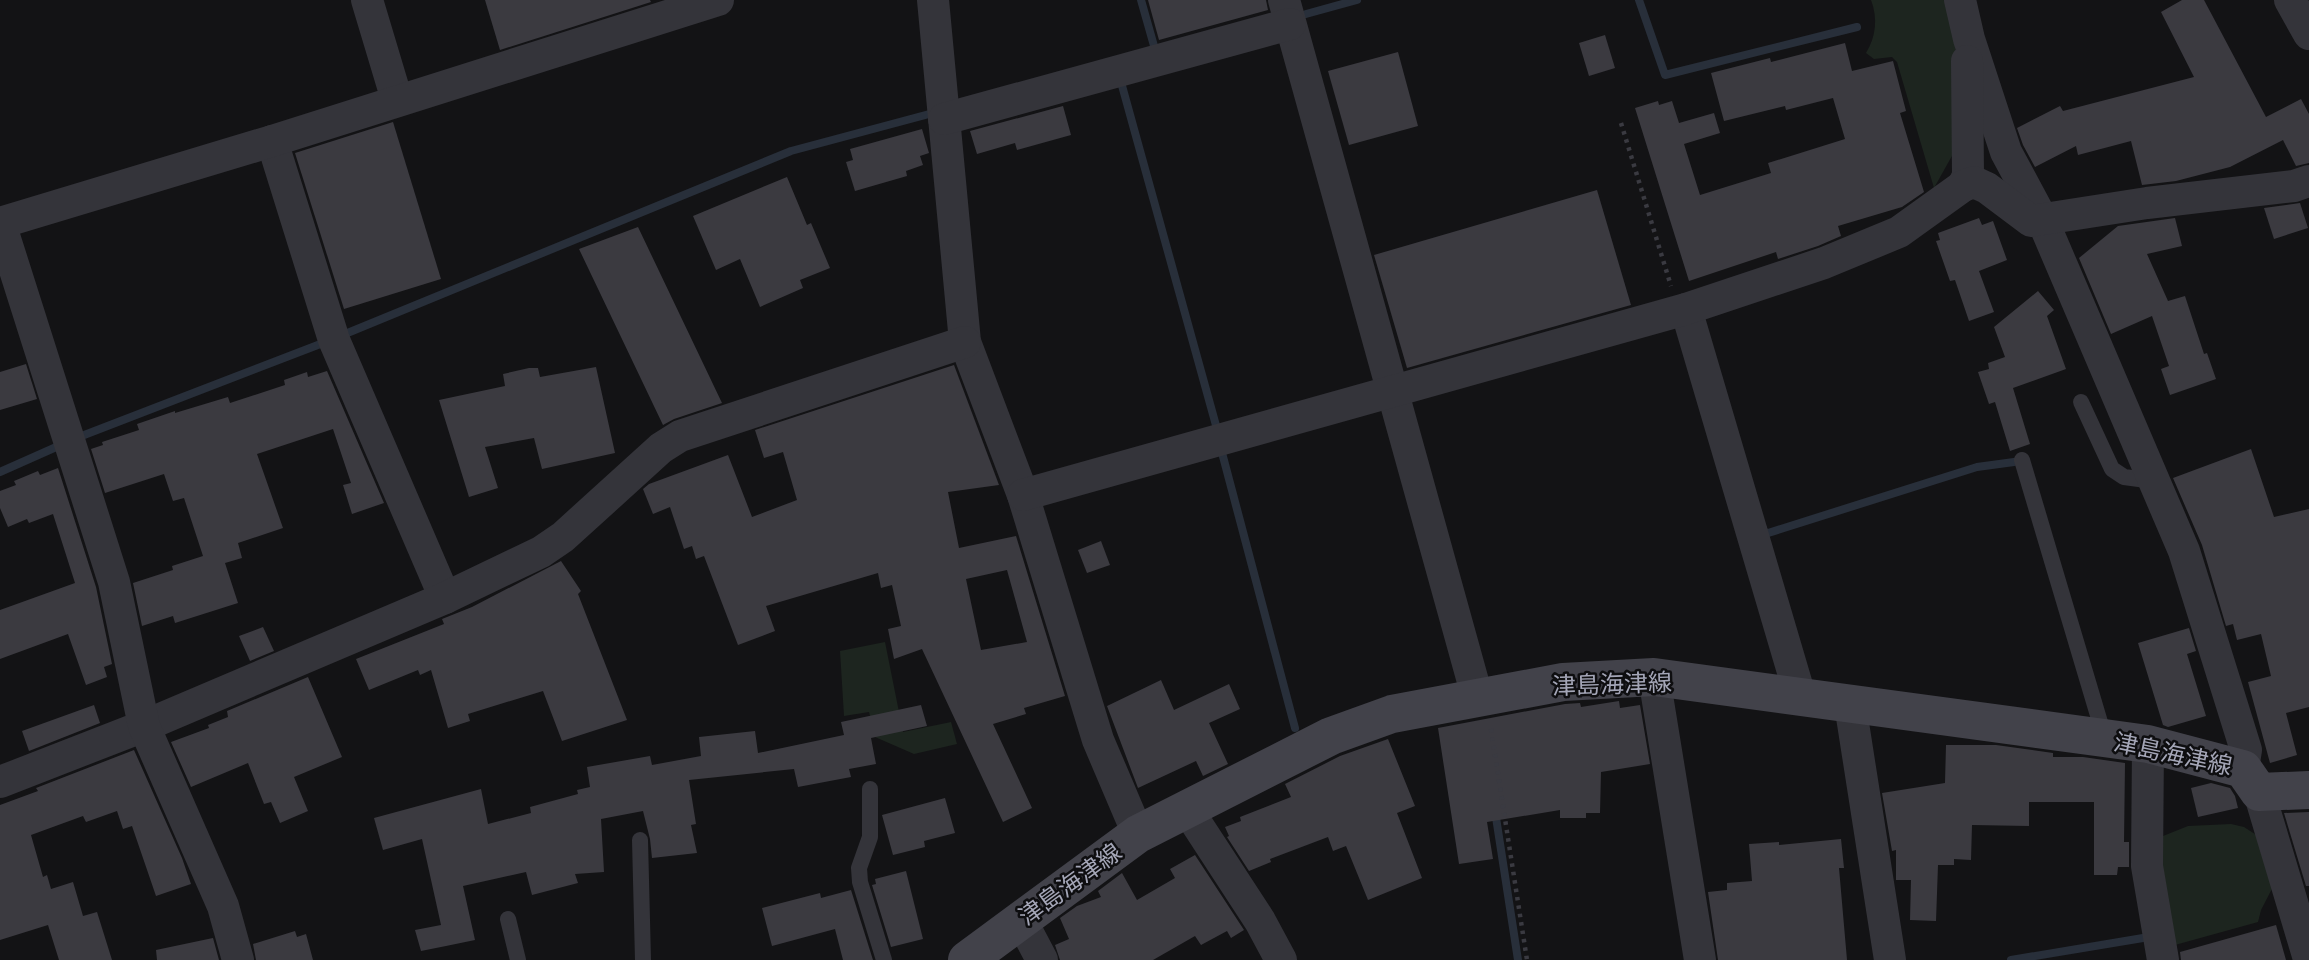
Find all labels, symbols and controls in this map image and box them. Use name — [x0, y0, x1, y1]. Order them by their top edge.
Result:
street label: 津島海津線 — [1552, 668, 1672, 700]
street label: 津島海津線 — [2112, 728, 2234, 780]
street label: 津島海津線 — [1014, 838, 1126, 930]

